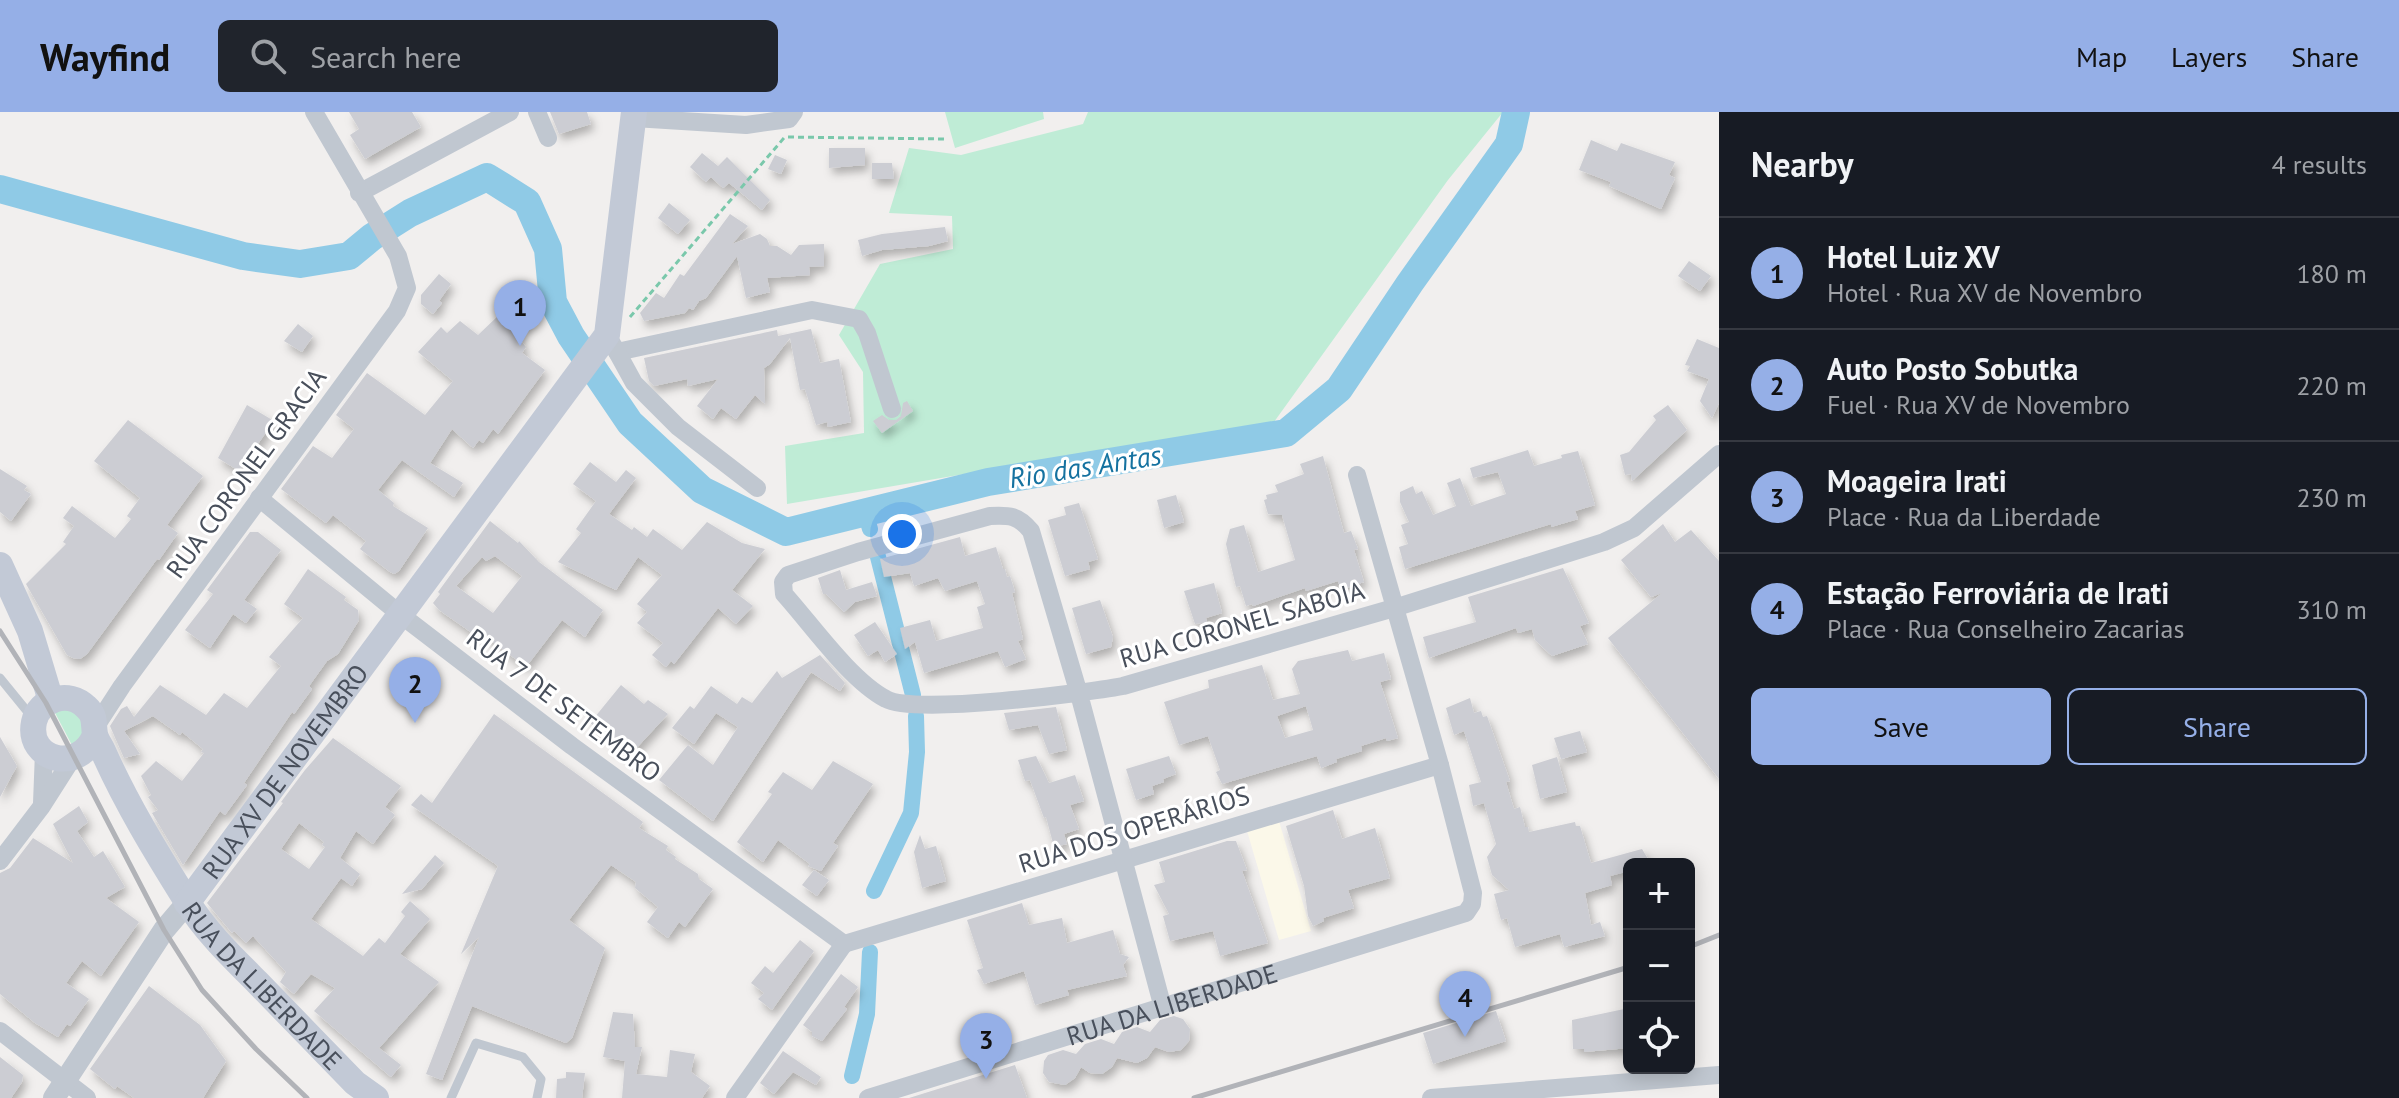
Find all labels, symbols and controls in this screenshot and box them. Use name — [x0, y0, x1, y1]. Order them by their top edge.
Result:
search box — [218, 20, 778, 92]
text: Wayfind — [40, 32, 170, 81]
icon: search — [246, 34, 290, 78]
text: Search here — [310, 37, 461, 76]
text: Map — [2076, 38, 2127, 75]
text: Layers — [2171, 38, 2247, 75]
text: Share — [2291, 38, 2359, 75]
text: Nearby — [1751, 142, 1853, 186]
text: 4 results — [2272, 148, 2367, 181]
text: Hotel Luiz XV — [1827, 237, 2000, 276]
text: 1 — [1770, 257, 1784, 290]
text: 180 m — [2296, 257, 2367, 290]
text: Hotel · Rua XV de Novembro — [1827, 276, 2142, 309]
pin: 1 — [494, 280, 546, 346]
text: Auto Posto Sobutka — [1827, 349, 2079, 388]
street label: RUA CORONEL GRACIA — [159, 362, 333, 584]
text: 2 — [1770, 369, 1784, 402]
text: 220 m — [2296, 369, 2367, 402]
text: Fuel · Rua XV de Novembro — [1827, 388, 2130, 421]
water label: Rio das Antas — [1006, 436, 1164, 496]
text: Moageira Irati — [1827, 461, 2007, 500]
text: 3 — [1770, 481, 1784, 514]
text: 230 m — [2296, 481, 2367, 514]
text: Place · Rua da Liberdade — [1827, 500, 2101, 533]
your location — [882, 514, 922, 554]
street label: RUA CORONEL SABOIA — [1116, 573, 1368, 675]
text: Estação Ferroviária de Irati — [1827, 573, 2169, 612]
text: 4 — [1770, 593, 1784, 626]
text: 310 m — [2296, 593, 2367, 626]
text: Place · Rua Conselheiro Zacarias — [1827, 612, 2184, 645]
street label: RUA 7 DE SETEMBRO — [460, 621, 668, 789]
street label: RUA XV DE NOVEMBRO — [194, 657, 375, 885]
pin: 2 — [389, 657, 441, 723]
button: Save — [1751, 688, 2051, 765]
button: Share — [2067, 688, 2367, 765]
street label: RUA DOS OPERÁRIOS — [1014, 778, 1254, 880]
map controls — [1623, 858, 1695, 1074]
button: + — [1623, 858, 1695, 930]
street label: RUA DA LIBERDADE — [175, 895, 349, 1076]
button: − — [1623, 930, 1695, 1002]
street label: RUA DA LIBERDADE — [1062, 956, 1281, 1052]
pin: 4 — [1439, 971, 1491, 1037]
button: locate — [1623, 1002, 1695, 1074]
pin: 3 — [960, 1013, 1012, 1079]

